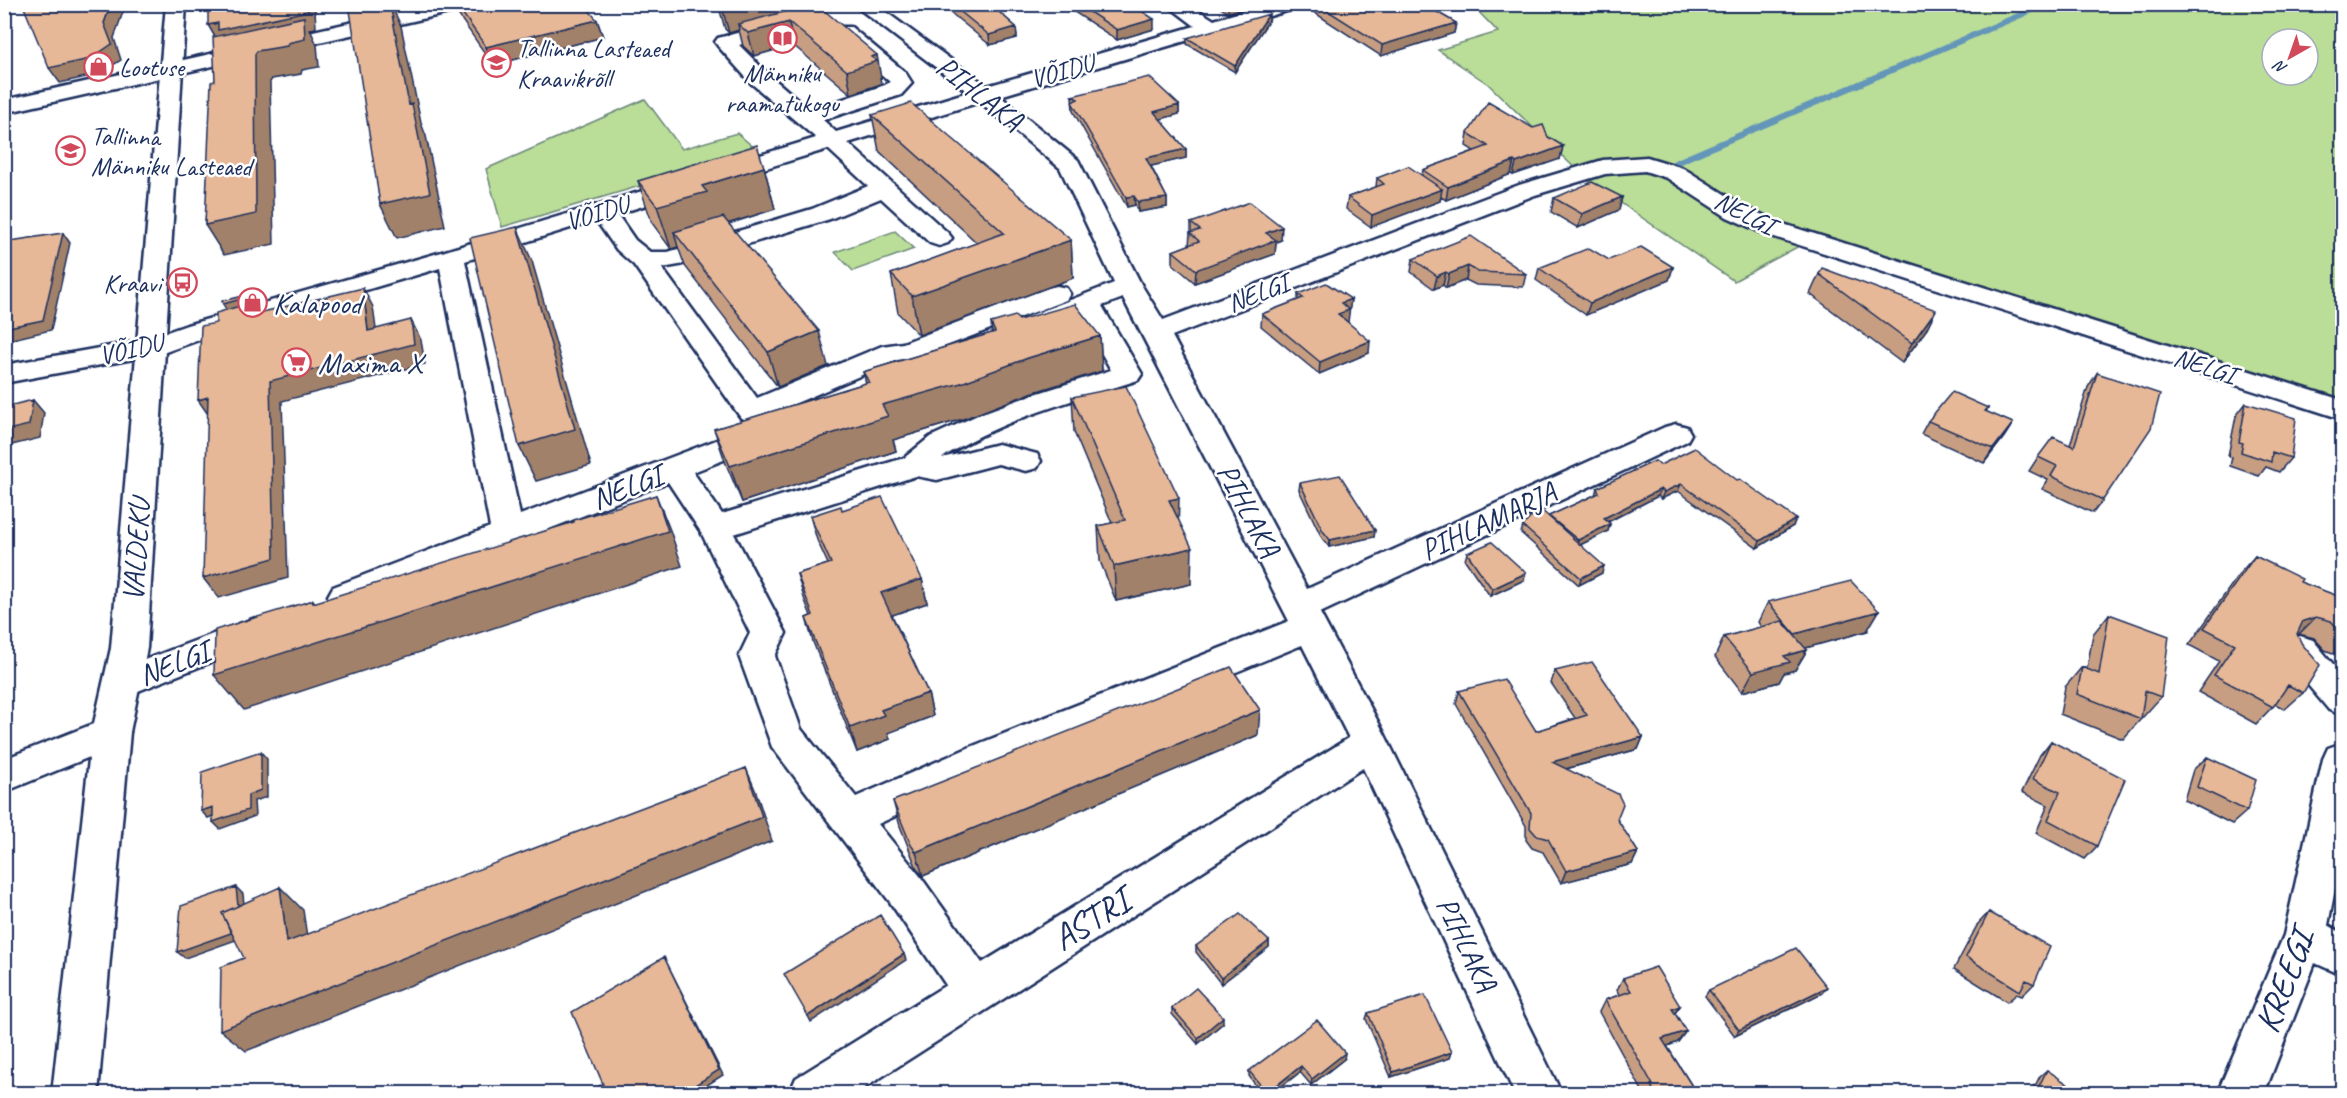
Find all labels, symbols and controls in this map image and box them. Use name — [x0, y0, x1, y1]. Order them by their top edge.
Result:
library icon: Männiku raamatukogu — [766, 23, 798, 55]
north arrow — [2260, 27, 2320, 87]
place label: Tallinna Lasteaed Kraavikrõll — [517, 32, 673, 95]
street label: VÕIDU — [1027, 45, 1102, 96]
school or university icon: Tallinna Lasteaed Kraavikrõll — [480, 47, 512, 79]
street label: PIHLAKA — [929, 47, 1032, 139]
shop icon: Lootuse — [82, 51, 114, 83]
place label: Lootuse — [119, 51, 187, 84]
text: N — [2268, 55, 2291, 79]
place label: Männiku raamatukogu — [725, 57, 840, 120]
place label: Tallinna Männiku Lasteaed — [91, 120, 255, 183]
school or university icon: Tallinna Männiku Lasteaed — [54, 135, 86, 167]
street label: NELGI — [1709, 184, 1786, 245]
street label: VÕIDU — [561, 187, 637, 238]
street label: NELGI — [1222, 264, 1299, 320]
place label: Kraavi — [104, 267, 164, 300]
bus stop icon: Kraavi — [166, 267, 198, 299]
place label: Kalapood — [273, 284, 365, 322]
shop icon: Kalapood — [236, 287, 268, 319]
street label: VÕIDU — [96, 325, 170, 372]
street label: NELGI — [2170, 340, 2246, 393]
place label: Maxima X — [318, 344, 427, 382]
supermarket icon: Maxima X — [281, 347, 313, 379]
street label: NELGI — [586, 454, 674, 518]
street label: PIHLAKA — [1209, 457, 1290, 564]
street label: PIHLAMARJA — [1414, 472, 1564, 569]
street label: VALDEKU — [113, 493, 159, 602]
street label: NELGI — [133, 630, 221, 694]
street label: ASTRI — [1044, 873, 1145, 961]
street label: PIHLAKA — [1428, 891, 1506, 998]
street label: KREEGI — [2243, 917, 2327, 1039]

